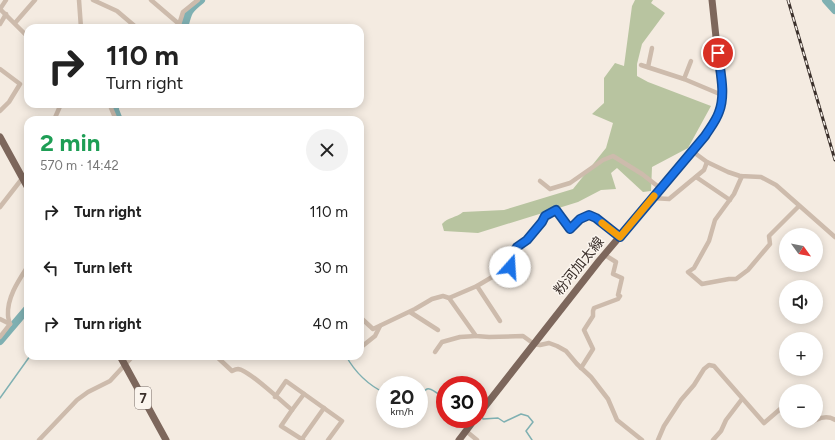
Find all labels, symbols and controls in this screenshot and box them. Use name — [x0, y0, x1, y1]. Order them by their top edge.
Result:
pin — [701, 36, 735, 70]
text: 110 m — [106, 38, 179, 72]
icon: right — [40, 40, 92, 92]
icon: arrive — [707, 42, 729, 64]
text: Turn right — [106, 72, 183, 94]
text: 2 min — [40, 128, 100, 157]
button: close — [306, 129, 348, 171]
text: 570 m · 14:42 — [40, 158, 119, 173]
icon: right — [40, 201, 62, 223]
text: Turn right — [74, 203, 142, 221]
text: 110 m — [310, 203, 348, 221]
north arrow — [779, 228, 823, 272]
map controls — [779, 228, 823, 428]
street label: 粉河加太線 — [550, 233, 608, 299]
position arrow — [489, 246, 531, 288]
icon: left — [40, 257, 62, 279]
text: Turn left — [74, 259, 132, 277]
text: 30 m — [314, 259, 348, 277]
button: sound — [779, 280, 823, 324]
icon: right — [40, 313, 62, 335]
text: Turn right — [74, 315, 142, 333]
text: 40 m — [313, 315, 348, 333]
button: + — [779, 332, 823, 376]
speed limit sign: 30 — [436, 376, 488, 428]
button: − — [779, 384, 823, 428]
text: 20 — [390, 385, 414, 409]
road number: 7 — [135, 387, 151, 409]
text: km/h — [391, 405, 413, 418]

